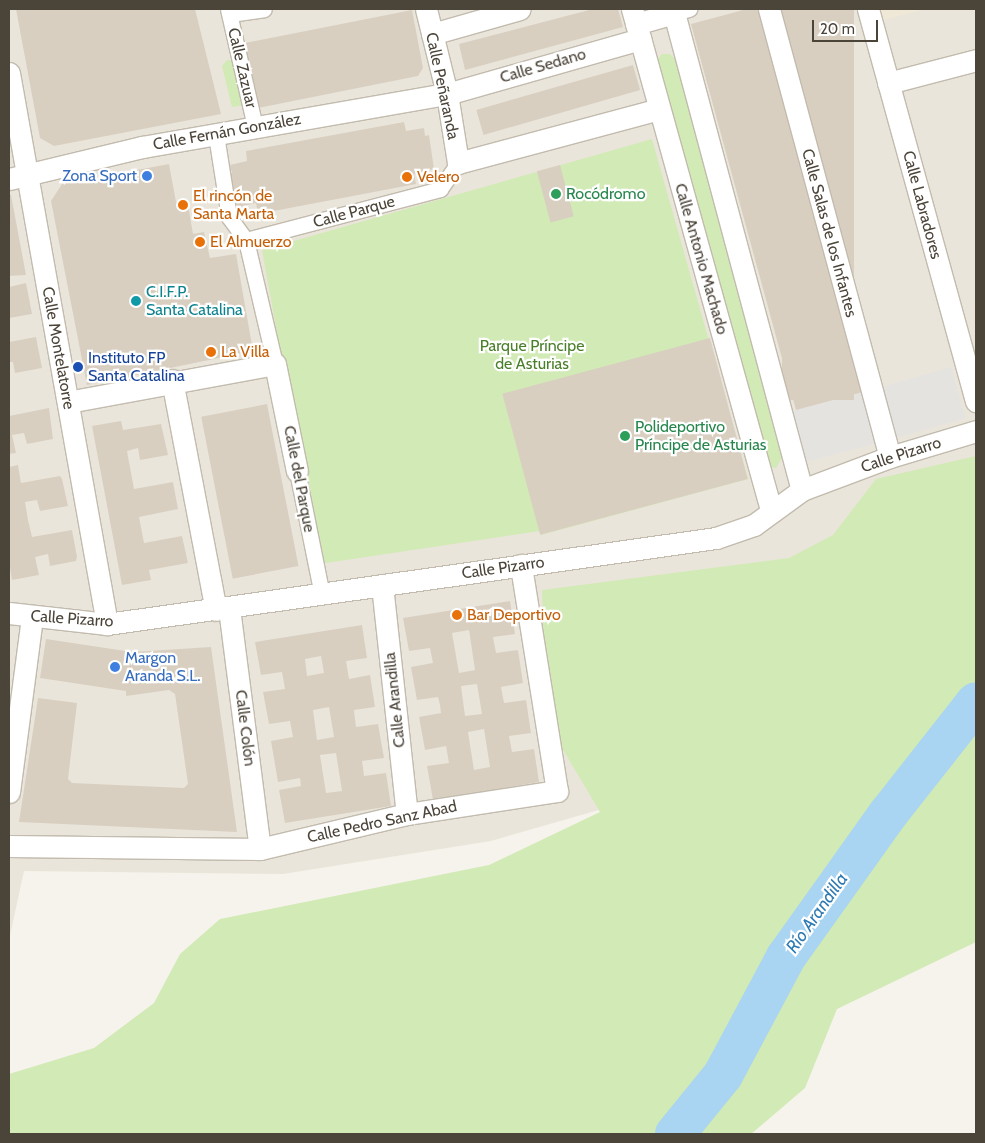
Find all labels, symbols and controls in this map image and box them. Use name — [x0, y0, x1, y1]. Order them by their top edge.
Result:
scale bar — [815, 10, 881, 42]
text: 20 m — [820, 20, 855, 38]
street label: Calle Zazuar — [223, 26, 261, 110]
street label: Calle Peñaranda — [421, 31, 463, 141]
street label: Calle Sedano — [498, 45, 588, 87]
street label: Calle Fernán González — [152, 110, 302, 154]
street label: Calle Salas de los Infantes — [797, 147, 861, 319]
street label: Calle Labradores — [898, 149, 946, 261]
place label: Zona Sport — [62, 166, 137, 186]
place label: Velero — [417, 167, 460, 187]
marker: Zona Sport — [141, 170, 153, 182]
marker: Velero — [401, 171, 413, 183]
street label: Calle Antonio Machado — [670, 181, 732, 337]
place label: Rocódromo — [566, 184, 645, 204]
place label: El rincón de Santa Marta — [193, 186, 274, 224]
marker: Rocódromo — [550, 188, 562, 200]
street label: Calle Parque — [311, 192, 397, 232]
marker: El rincón de Santa Marta — [177, 199, 189, 211]
place label: El Almuerzo — [210, 232, 292, 252]
marker: El Almuerzo — [194, 236, 206, 248]
place label: C.I.F.P. Santa Catalina — [146, 282, 243, 320]
street label: Calle Montelatorre — [38, 285, 78, 411]
marker: C.I.F.P. Santa Catalina — [130, 295, 142, 307]
park label: Parque Príncipe de Asturias — [480, 336, 584, 374]
place label: La Villa — [221, 342, 269, 362]
marker: La Villa — [205, 346, 217, 358]
place label: Instituto FP Santa Catalina — [88, 348, 185, 386]
marker: Instituto FP Santa Catalina — [72, 361, 84, 373]
place label: Polideportivo Príncipe de Asturias — [635, 417, 766, 455]
street label: Calle del Parque — [279, 424, 319, 534]
marker: Polideportivo Príncipe de Asturias — [619, 430, 631, 442]
street label: Calle Pizarro — [858, 433, 944, 477]
street label: Calle Pizarro — [460, 553, 546, 583]
place label: Bar Deportivo — [467, 605, 561, 625]
street label: Calle Pizarro — [30, 607, 114, 631]
marker: Bar Deportivo — [451, 609, 463, 621]
place label: Margon Aranda S.L. — [125, 648, 201, 686]
street label: Calle Arandilla — [380, 651, 410, 749]
marker: Margon Aranda S.L. — [109, 661, 121, 673]
street label: Calle Colón — [231, 689, 259, 767]
street label: Calle Pedro Sanz Abad — [305, 797, 459, 847]
water label: Río Arandilla — [782, 869, 852, 957]

